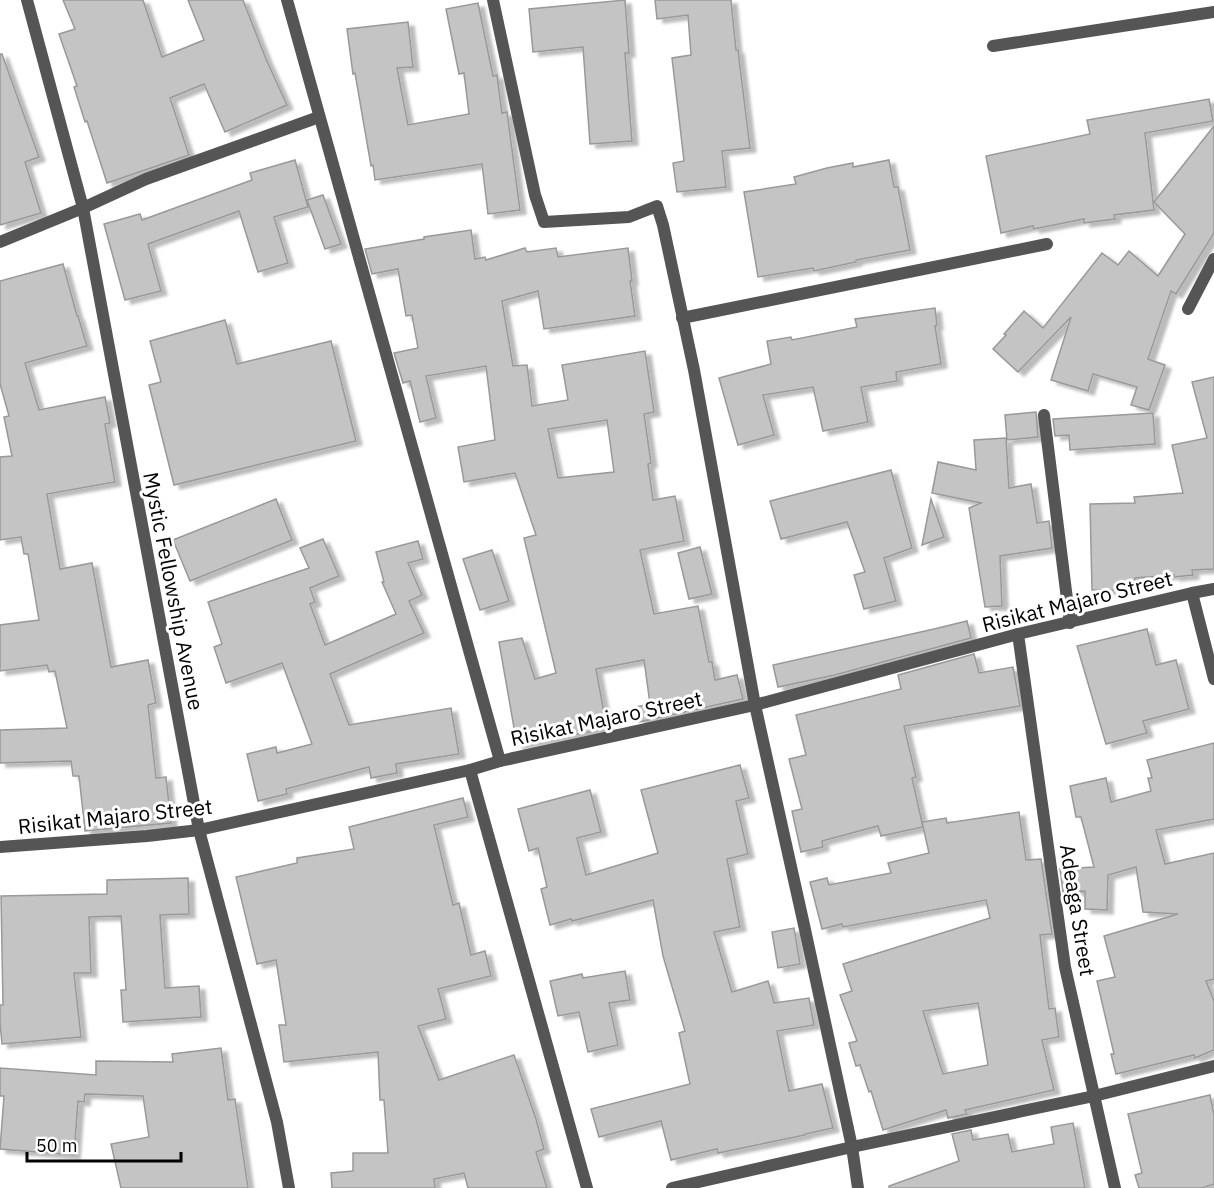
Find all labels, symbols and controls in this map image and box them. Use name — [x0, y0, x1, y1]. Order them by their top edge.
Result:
street label: Mystic Fellowship Avenue — [137, 469, 211, 713]
street label: Risikat Majaro Street — [979, 564, 1175, 638]
street label: Risikat Majaro Street — [508, 684, 704, 752]
street label: Risikat Majaro Street — [16, 792, 214, 840]
street label: Adeaga Street — [1054, 842, 1102, 978]
scale bar — [27, 1125, 182, 1163]
text: 50 m — [36, 1134, 78, 1157]

